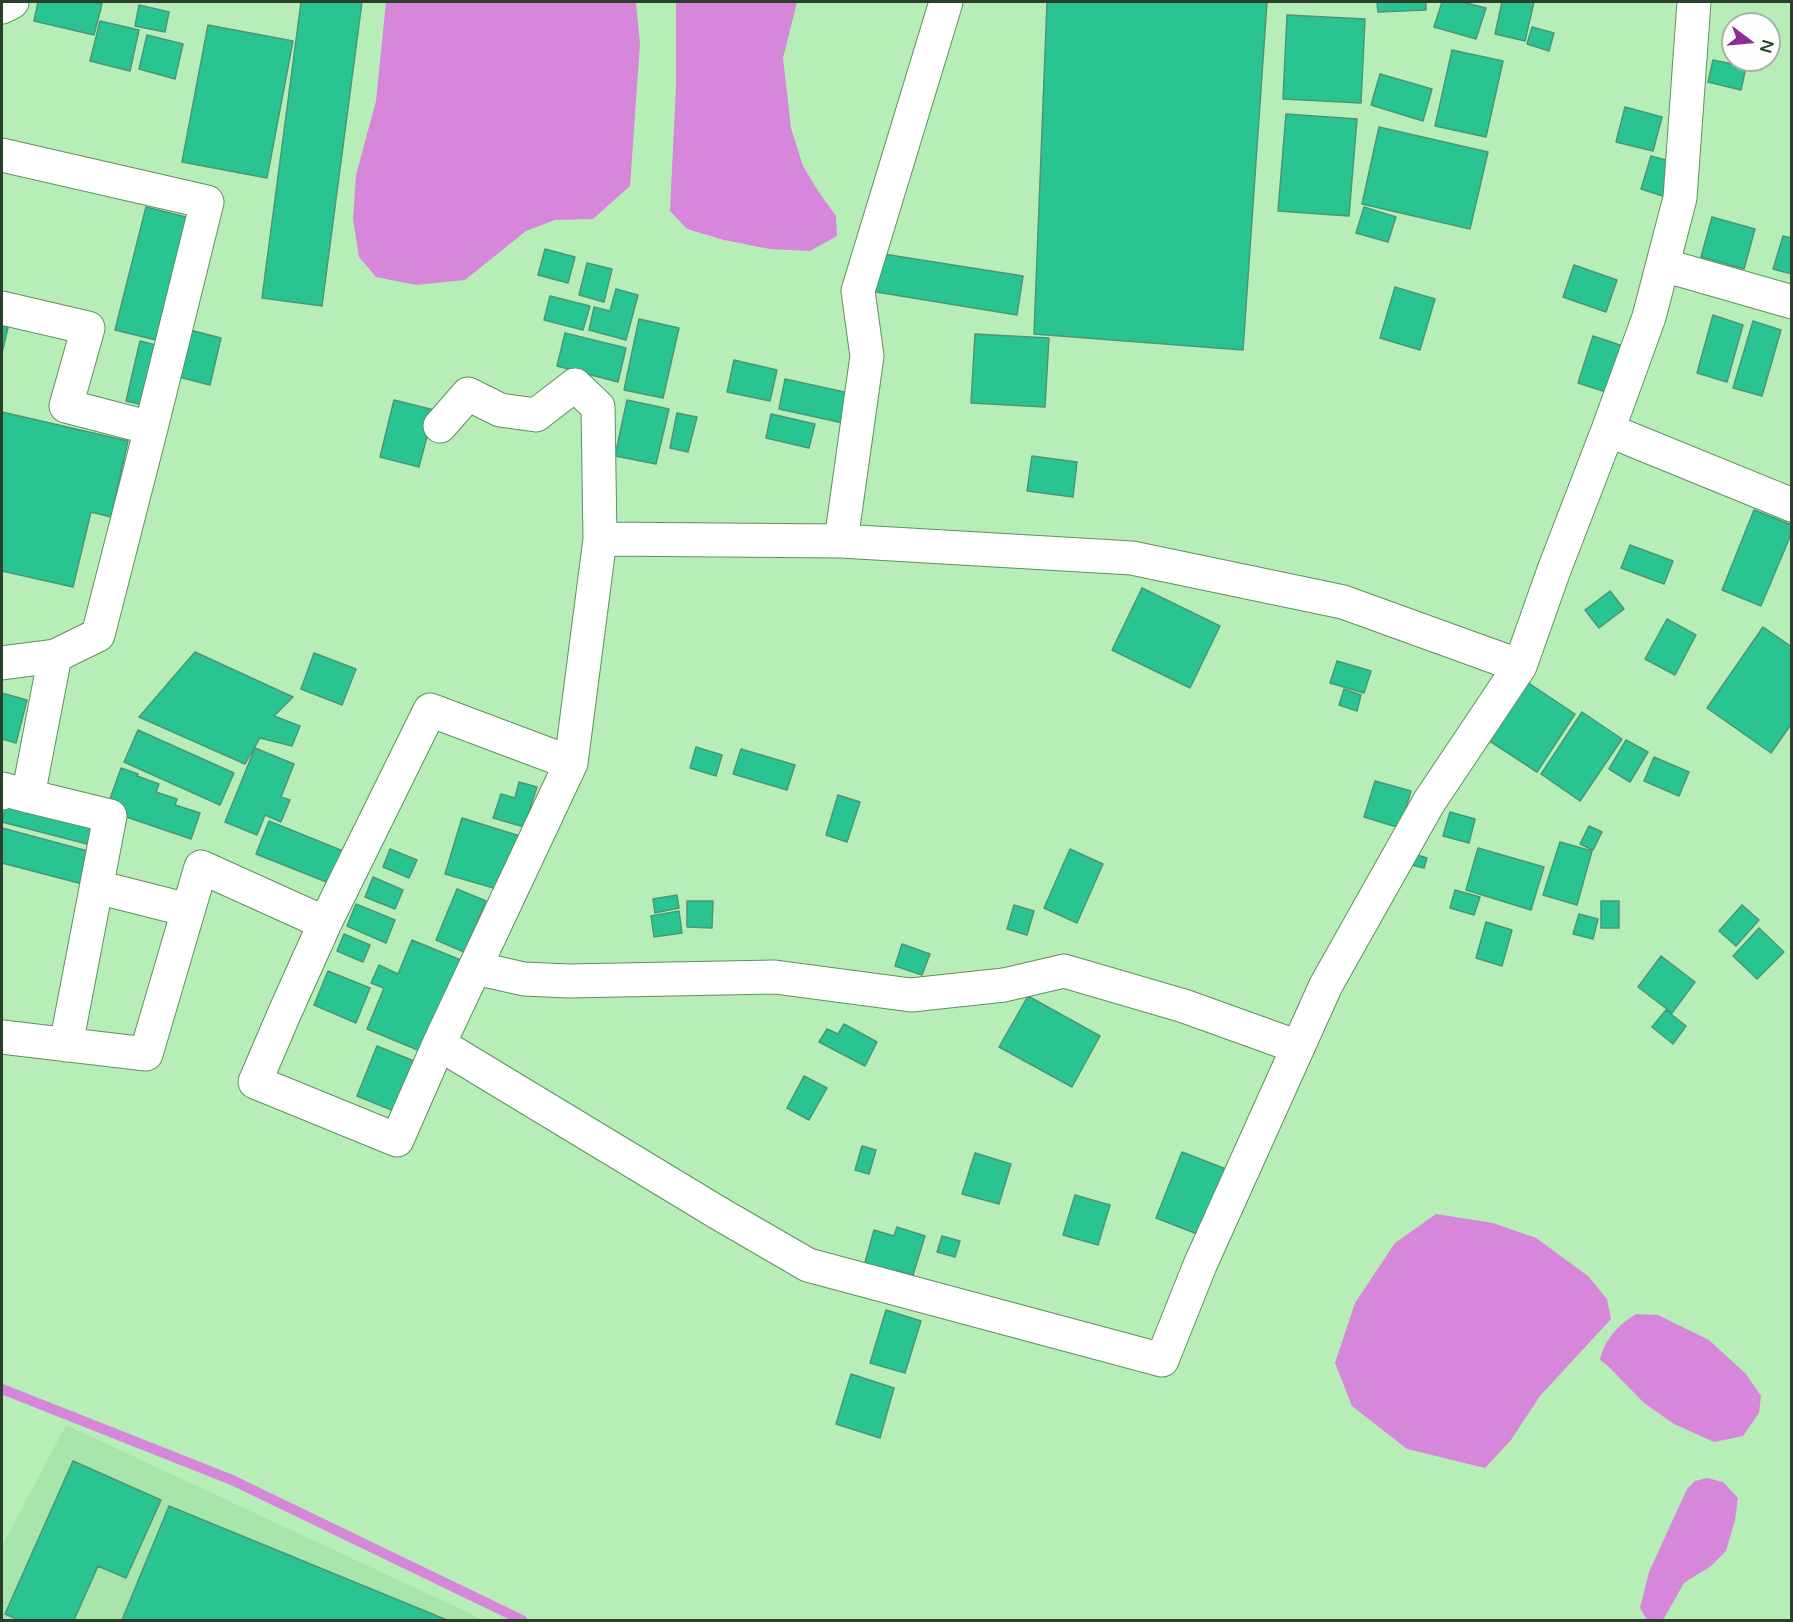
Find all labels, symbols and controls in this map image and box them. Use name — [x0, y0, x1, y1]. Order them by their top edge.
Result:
north arrow — [1721, 12, 1781, 72]
text: N — [1755, 37, 1778, 55]

